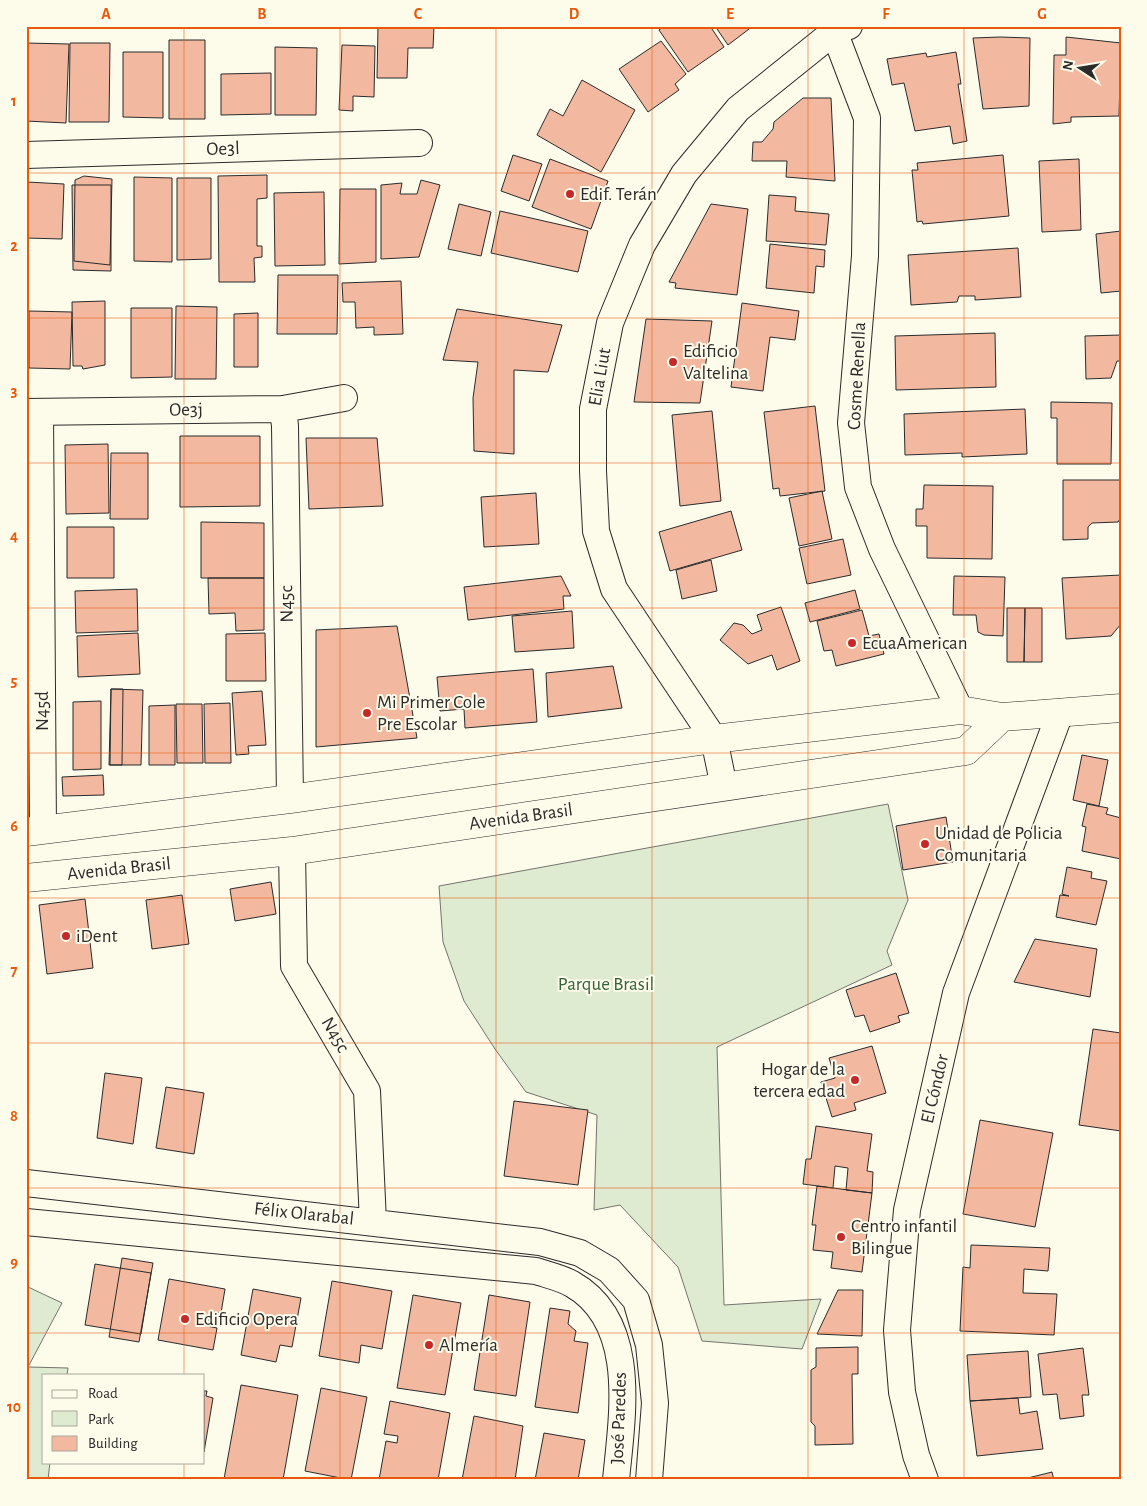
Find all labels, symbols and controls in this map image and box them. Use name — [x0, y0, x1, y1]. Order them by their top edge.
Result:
text: A — [101, 6, 111, 22]
text: B — [257, 6, 267, 22]
text: C — [414, 6, 423, 22]
text: D — [569, 6, 580, 22]
text: E — [726, 6, 734, 22]
text: F — [882, 6, 890, 22]
text: G — [1037, 6, 1047, 22]
north arrow — [1054, 42, 1104, 92]
text: N — [1060, 59, 1076, 72]
text: 1 — [11, 93, 17, 109]
street label: Oe3l — [206, 139, 240, 159]
place label: Edif. Terán — [580, 185, 657, 204]
marker: Edif. Terán — [564, 188, 576, 200]
text: 2 — [10, 238, 18, 254]
street label: Cosme Renella — [845, 321, 869, 431]
place label: Edificio Valtelina — [683, 342, 749, 383]
street label: Elia Liut — [586, 346, 614, 408]
marker: Edificio Valtelina — [667, 356, 679, 368]
text: 3 — [11, 383, 18, 399]
street label: Oe3j — [169, 400, 203, 420]
text: 4 — [10, 528, 18, 544]
street label: N45c — [277, 585, 297, 623]
place label: EcuaAmerican — [862, 634, 967, 653]
marker: EcuaAmerican — [846, 637, 858, 649]
text: 5 — [11, 673, 18, 689]
street label: N45d — [33, 691, 52, 731]
place label: Mi Primer Cole Pre Escolar — [377, 693, 486, 734]
marker: Mi Primer Cole Pre Escolar — [361, 707, 373, 719]
street label: Avenida Brasil — [468, 800, 574, 834]
text: 6 — [10, 818, 18, 834]
place label: Unidad de Policia Comunitaria — [935, 824, 1063, 865]
marker: Unidad de Policia Comunitaria — [919, 838, 931, 850]
street label: Avenida Brasil — [66, 854, 172, 884]
place label: iDent — [76, 927, 118, 946]
marker: iDent — [60, 930, 72, 942]
text: 7 — [11, 963, 18, 979]
park label: Parque Brasil — [558, 975, 654, 994]
street label: N45c — [317, 1014, 353, 1056]
street label: El Cóndor — [918, 1053, 952, 1125]
place label: Hogar de la tercera edad — [753, 1060, 845, 1101]
marker: Hogar de la tercera edad — [849, 1074, 861, 1086]
text: 8 — [10, 1108, 18, 1124]
street label: Félix Olarabal — [253, 1199, 355, 1229]
place label: Centro infantil Bilingue — [851, 1217, 957, 1258]
marker: Centro infantil Bilingue — [835, 1231, 847, 1243]
text: 9 — [10, 1254, 18, 1270]
place label: Edificio Opera — [195, 1310, 298, 1329]
marker: Edificio Opera — [179, 1313, 191, 1325]
place label: Almería — [439, 1336, 498, 1355]
marker: Almería — [423, 1339, 435, 1351]
street label: José Paredes — [608, 1372, 630, 1464]
legend — [42, 1374, 205, 1464]
text: Road — [88, 1386, 118, 1401]
text: 10 — [7, 1399, 21, 1415]
text: Park — [88, 1412, 114, 1427]
text: Building — [88, 1436, 138, 1451]

